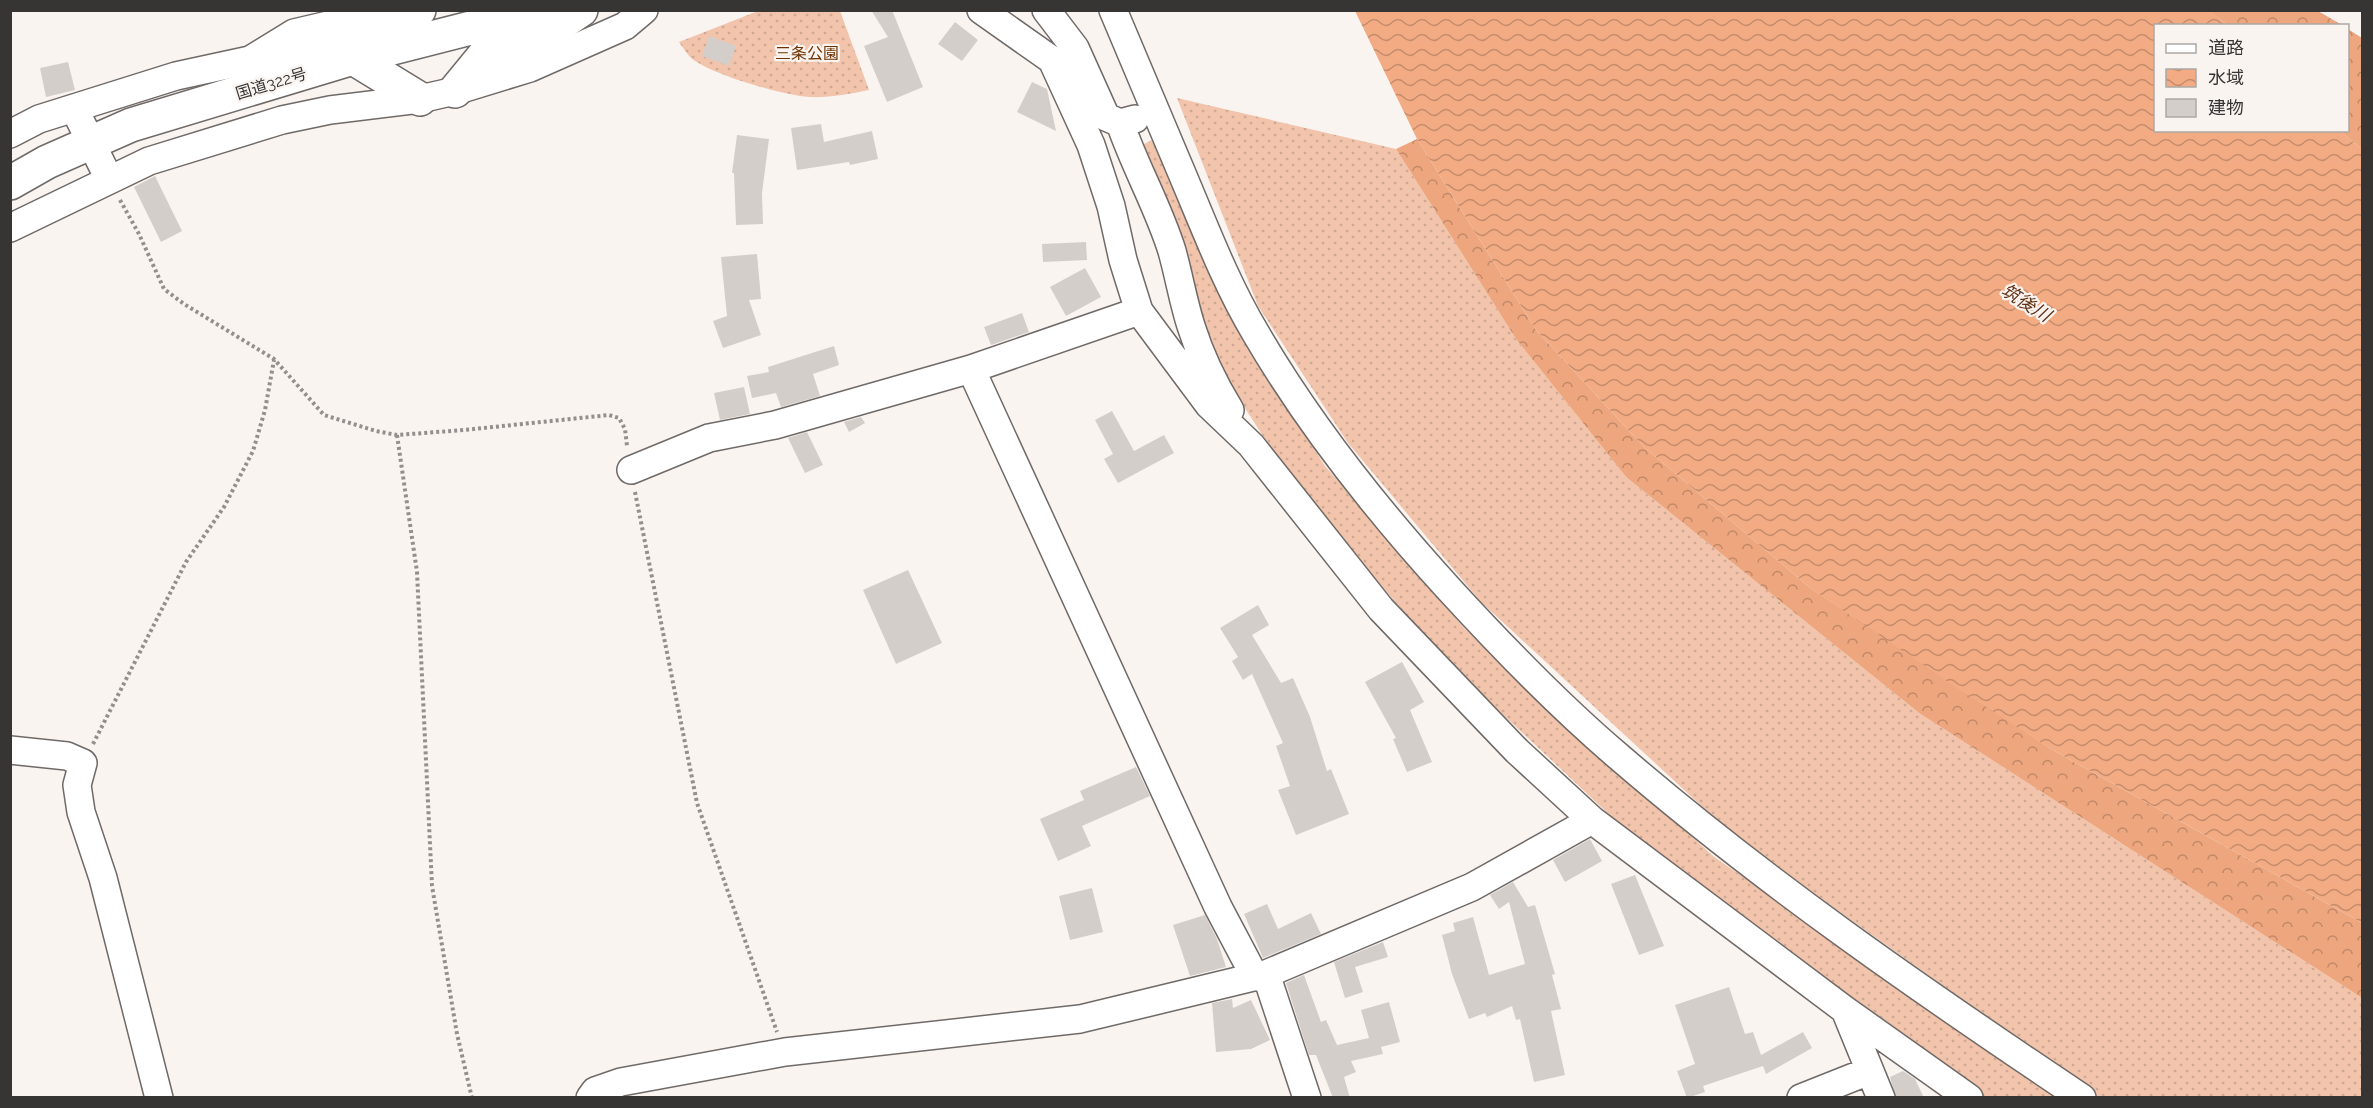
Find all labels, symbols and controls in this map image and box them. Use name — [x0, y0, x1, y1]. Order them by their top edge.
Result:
legend — [2154, 24, 2349, 132]
text: 道路 — [2208, 37, 2244, 58]
park label: 三条公園 — [775, 44, 839, 63]
street label: 国道322号 — [233, 64, 309, 103]
text: 水域 — [2208, 67, 2244, 88]
text: 建物 — [2208, 97, 2244, 118]
water label: 筑後川 — [1998, 279, 2056, 327]

